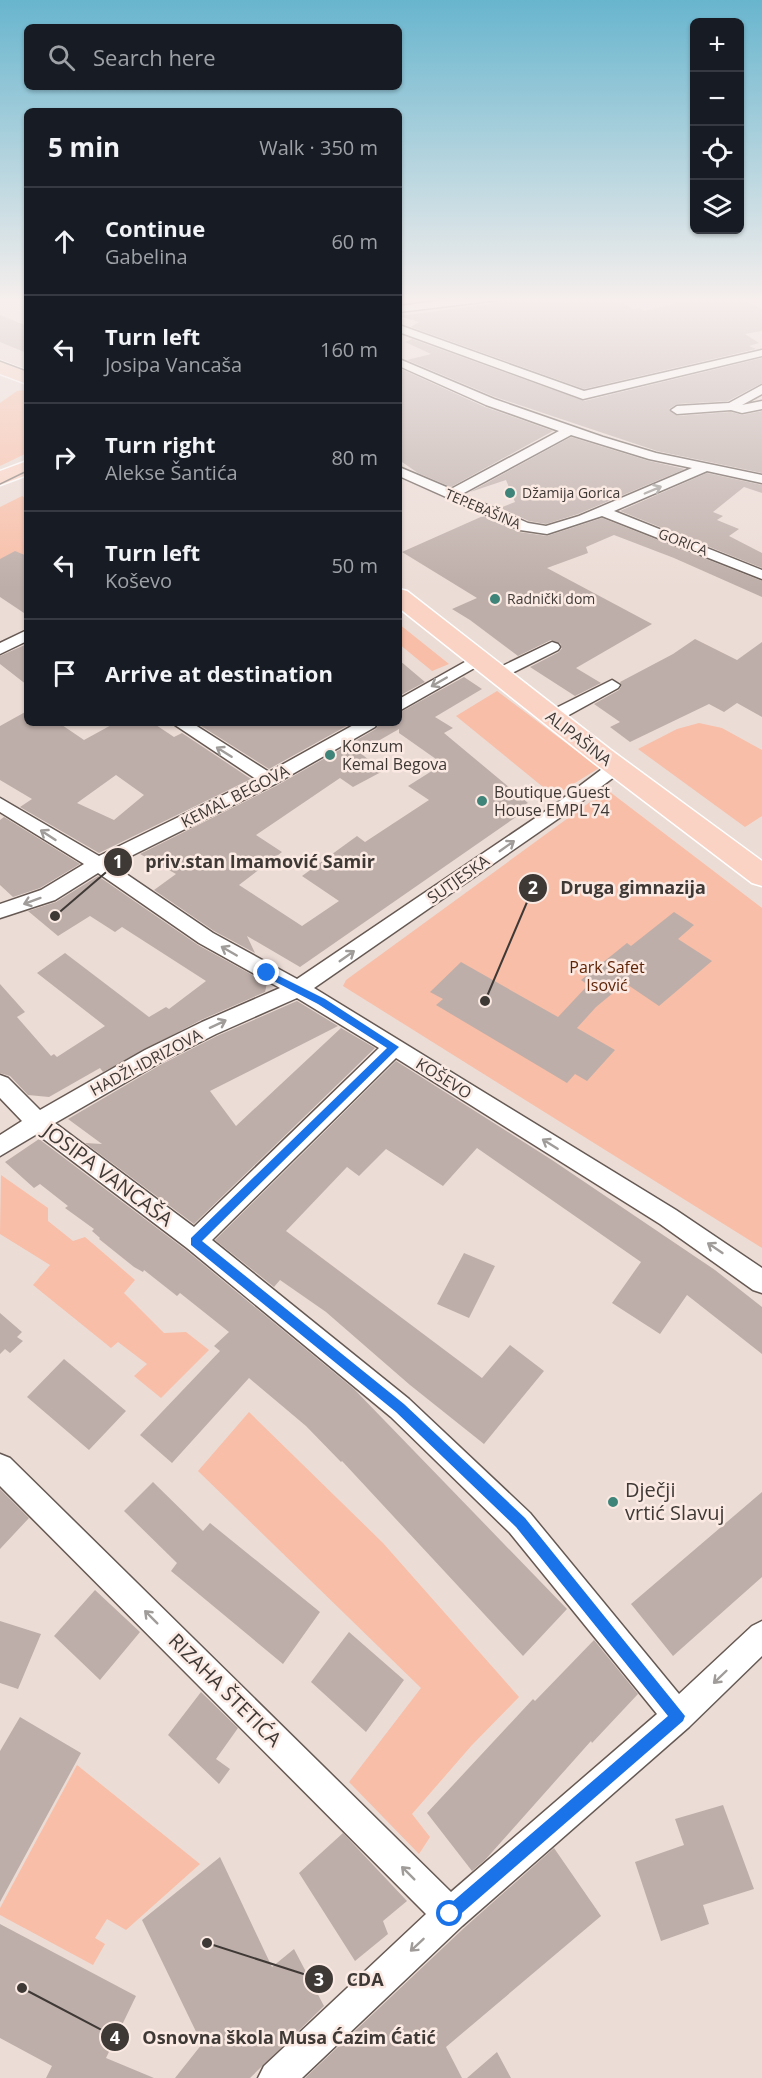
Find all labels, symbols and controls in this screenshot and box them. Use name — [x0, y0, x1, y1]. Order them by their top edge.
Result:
map controls — [690, 18, 744, 234]
button: + — [690, 18, 744, 72]
search box — [24, 24, 402, 90]
icon: search — [45, 41, 78, 74]
text: Search here — [93, 42, 216, 72]
button: − — [690, 72, 744, 126]
button: locate — [690, 126, 744, 180]
text: 5 min — [48, 129, 120, 165]
text: Walk · 350 m — [259, 134, 378, 161]
button: layers — [690, 180, 744, 234]
text: Continue — [105, 213, 205, 243]
icon: ahead — [48, 225, 81, 258]
text: 60 m — [331, 228, 378, 255]
text: Gabelina — [105, 243, 188, 270]
text: Turn left — [105, 321, 200, 351]
icon: left — [48, 333, 81, 366]
text: 160 m — [320, 336, 378, 363]
text: Josipa Vancaša — [105, 351, 242, 378]
text: Turn right — [105, 429, 216, 459]
icon: right — [48, 441, 81, 474]
text: 80 m — [331, 444, 378, 471]
text: Alekse Šantića — [105, 459, 238, 486]
place label: Džamija Gorica — [522, 483, 620, 502]
street label: TEPEBAŠINA — [442, 484, 524, 533]
one-way arrow — [644, 484, 662, 495]
marker: Džamija Gorica — [503, 486, 517, 500]
street label: GORICA — [656, 523, 711, 560]
text: Turn left — [105, 537, 200, 567]
icon: left — [48, 549, 81, 582]
text: 50 m — [331, 552, 378, 579]
text: Koševo — [105, 567, 172, 594]
place label: Radnički dom — [507, 589, 595, 608]
marker: Radnički dom — [488, 592, 502, 606]
icon: arrive — [48, 657, 81, 690]
text: Arrive at destination — [105, 658, 333, 688]
one-way arrow — [431, 677, 448, 689]
street label: ALIPAŠINA — [541, 705, 617, 771]
place label: Konzum Kemal Begova — [342, 735, 447, 775]
one-way arrow — [216, 746, 233, 758]
marker: Konzum Kemal Begova — [323, 748, 337, 762]
street label: KEMAL BEGOVA — [177, 759, 294, 833]
place label: Boutique Guest House EMPL 74 — [494, 781, 610, 821]
marker: Boutique Guest House EMPL 74 — [475, 794, 489, 808]
one-way arrow — [41, 829, 57, 841]
one-way arrow — [499, 840, 515, 852]
callout: priv.stan Imamović Samir — [103, 844, 387, 880]
text: 1 — [113, 849, 123, 873]
text: priv.stan Imamović Samir — [145, 849, 375, 873]
street label: SUTJESKA — [423, 849, 494, 908]
callout: Druga gimnazija — [518, 870, 718, 906]
text: 2 — [528, 875, 538, 899]
text: Druga gimnazija — [560, 875, 706, 899]
one-way arrow — [23, 896, 42, 907]
one-way arrow — [220, 945, 238, 956]
one-way arrow — [338, 950, 355, 962]
park label: Park Safet Isović — [569, 956, 645, 996]
route end — [253, 959, 279, 985]
one-way arrow — [209, 1017, 227, 1029]
street label: HADŽI-IDRIZOVA — [86, 1023, 207, 1101]
street label: KOŠEVO — [412, 1052, 476, 1104]
street label: JOSIPA VANCAŠA — [36, 1116, 179, 1232]
one-way arrow — [542, 1138, 559, 1150]
one-way arrow — [707, 1242, 723, 1254]
place label: Dječji vrtić Slavuj — [625, 1476, 725, 1526]
marker: Dječji vrtić Slavuj — [606, 1495, 620, 1509]
one-way arrow — [143, 1609, 158, 1624]
street label: RIZAHA ŠTETIĆA — [163, 1627, 288, 1752]
one-way arrow — [712, 1669, 727, 1684]
one-way arrow — [401, 1865, 416, 1880]
route start — [436, 1900, 462, 1926]
one-way arrow — [409, 1938, 424, 1952]
callout: CDA — [304, 1961, 395, 1997]
text: 3 — [314, 1967, 324, 1991]
text: CDA — [346, 1967, 384, 1991]
callout: Osnovna škola Musa Ćazim Ćatić — [100, 2019, 448, 2055]
text: 4 — [110, 2025, 120, 2049]
text: Osnovna škola Musa Ćazim Ćatić — [142, 2025, 436, 2049]

